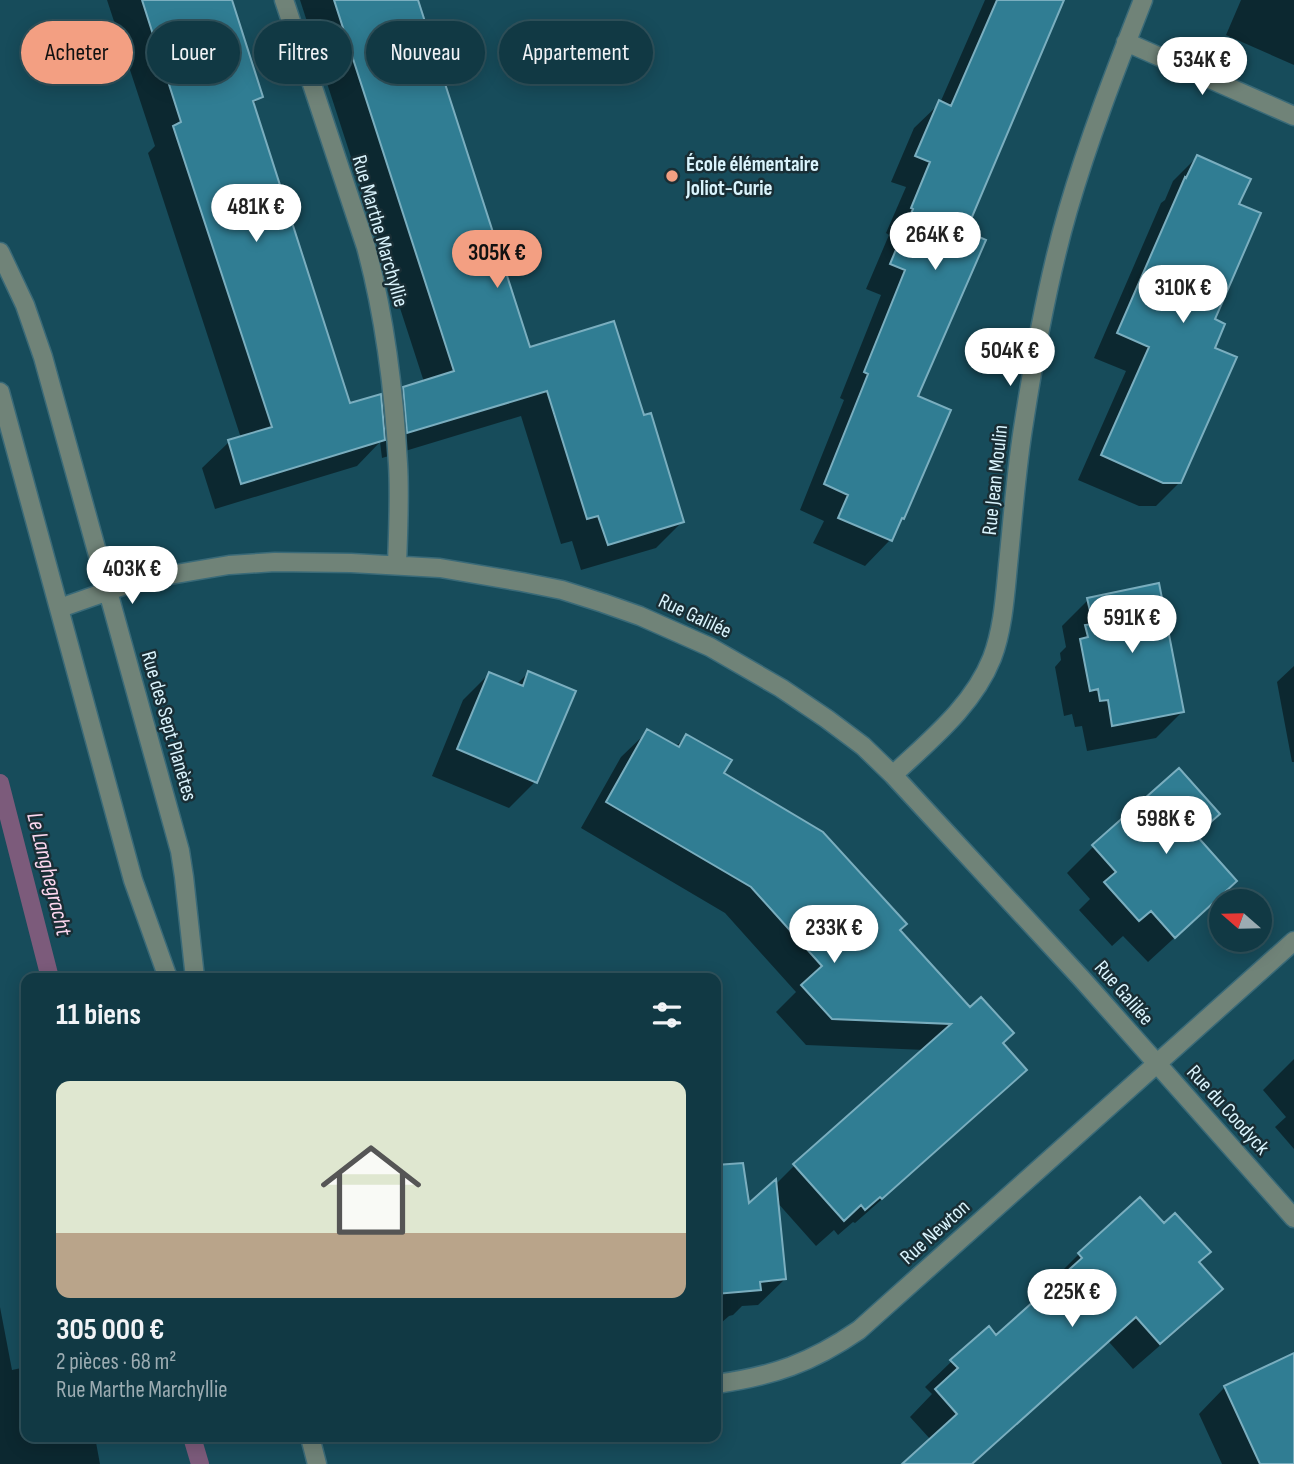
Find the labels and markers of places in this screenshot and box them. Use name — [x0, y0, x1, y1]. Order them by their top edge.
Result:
pin: 534K € — [1145, 38, 1259, 97]
place label: École élémentaire Joliot-Curie — [685, 152, 819, 201]
marker: École élémentaire Joliot-Curie — [664, 168, 680, 184]
pin: 481K € — [199, 184, 313, 244]
pin: 264K € — [878, 212, 992, 272]
pin: 305K € — [440, 230, 554, 290]
pin: 310K € — [1126, 266, 1240, 325]
pin: 504K € — [953, 328, 1067, 388]
pin: 403K € — [75, 546, 189, 606]
pin: 591K € — [1075, 596, 1189, 655]
pin: 598K € — [1109, 796, 1223, 856]
pin: 233K € — [777, 906, 891, 965]
pin: 225K € — [1015, 1270, 1129, 1329]

